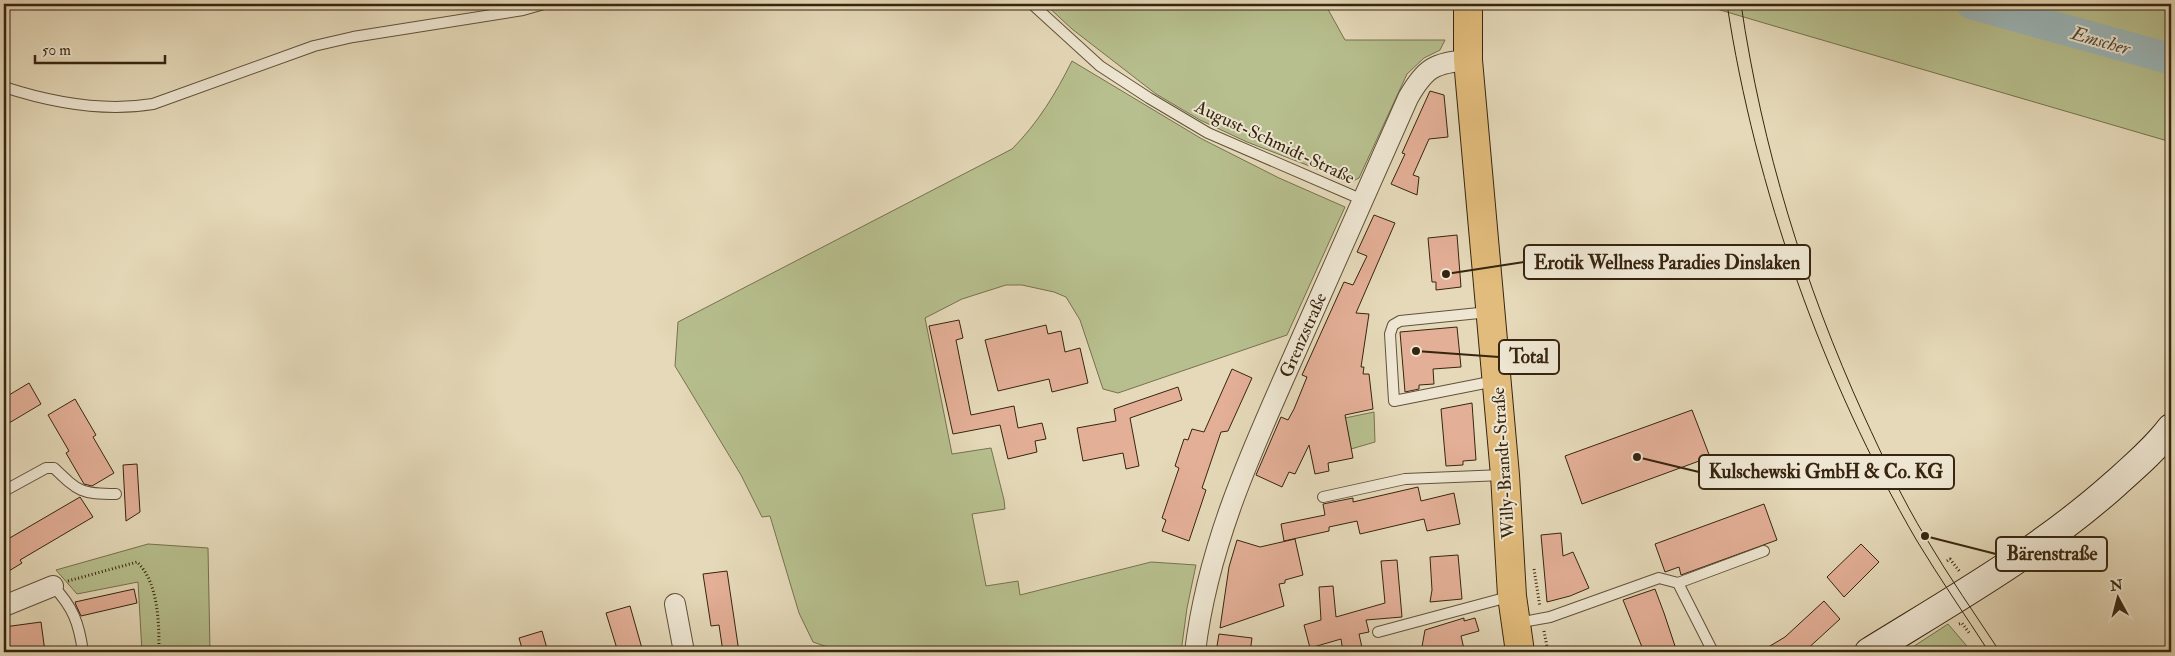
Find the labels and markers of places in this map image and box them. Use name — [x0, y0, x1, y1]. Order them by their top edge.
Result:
callout: Erotik Wellness Paradies Dinslaken — [1524, 245, 1810, 279]
callout: Total — [1499, 340, 1559, 374]
callout: Kulschewski GmbH & Co. KG — [1699, 455, 1954, 489]
callout: Bärenstraße — [1996, 537, 2107, 571]

